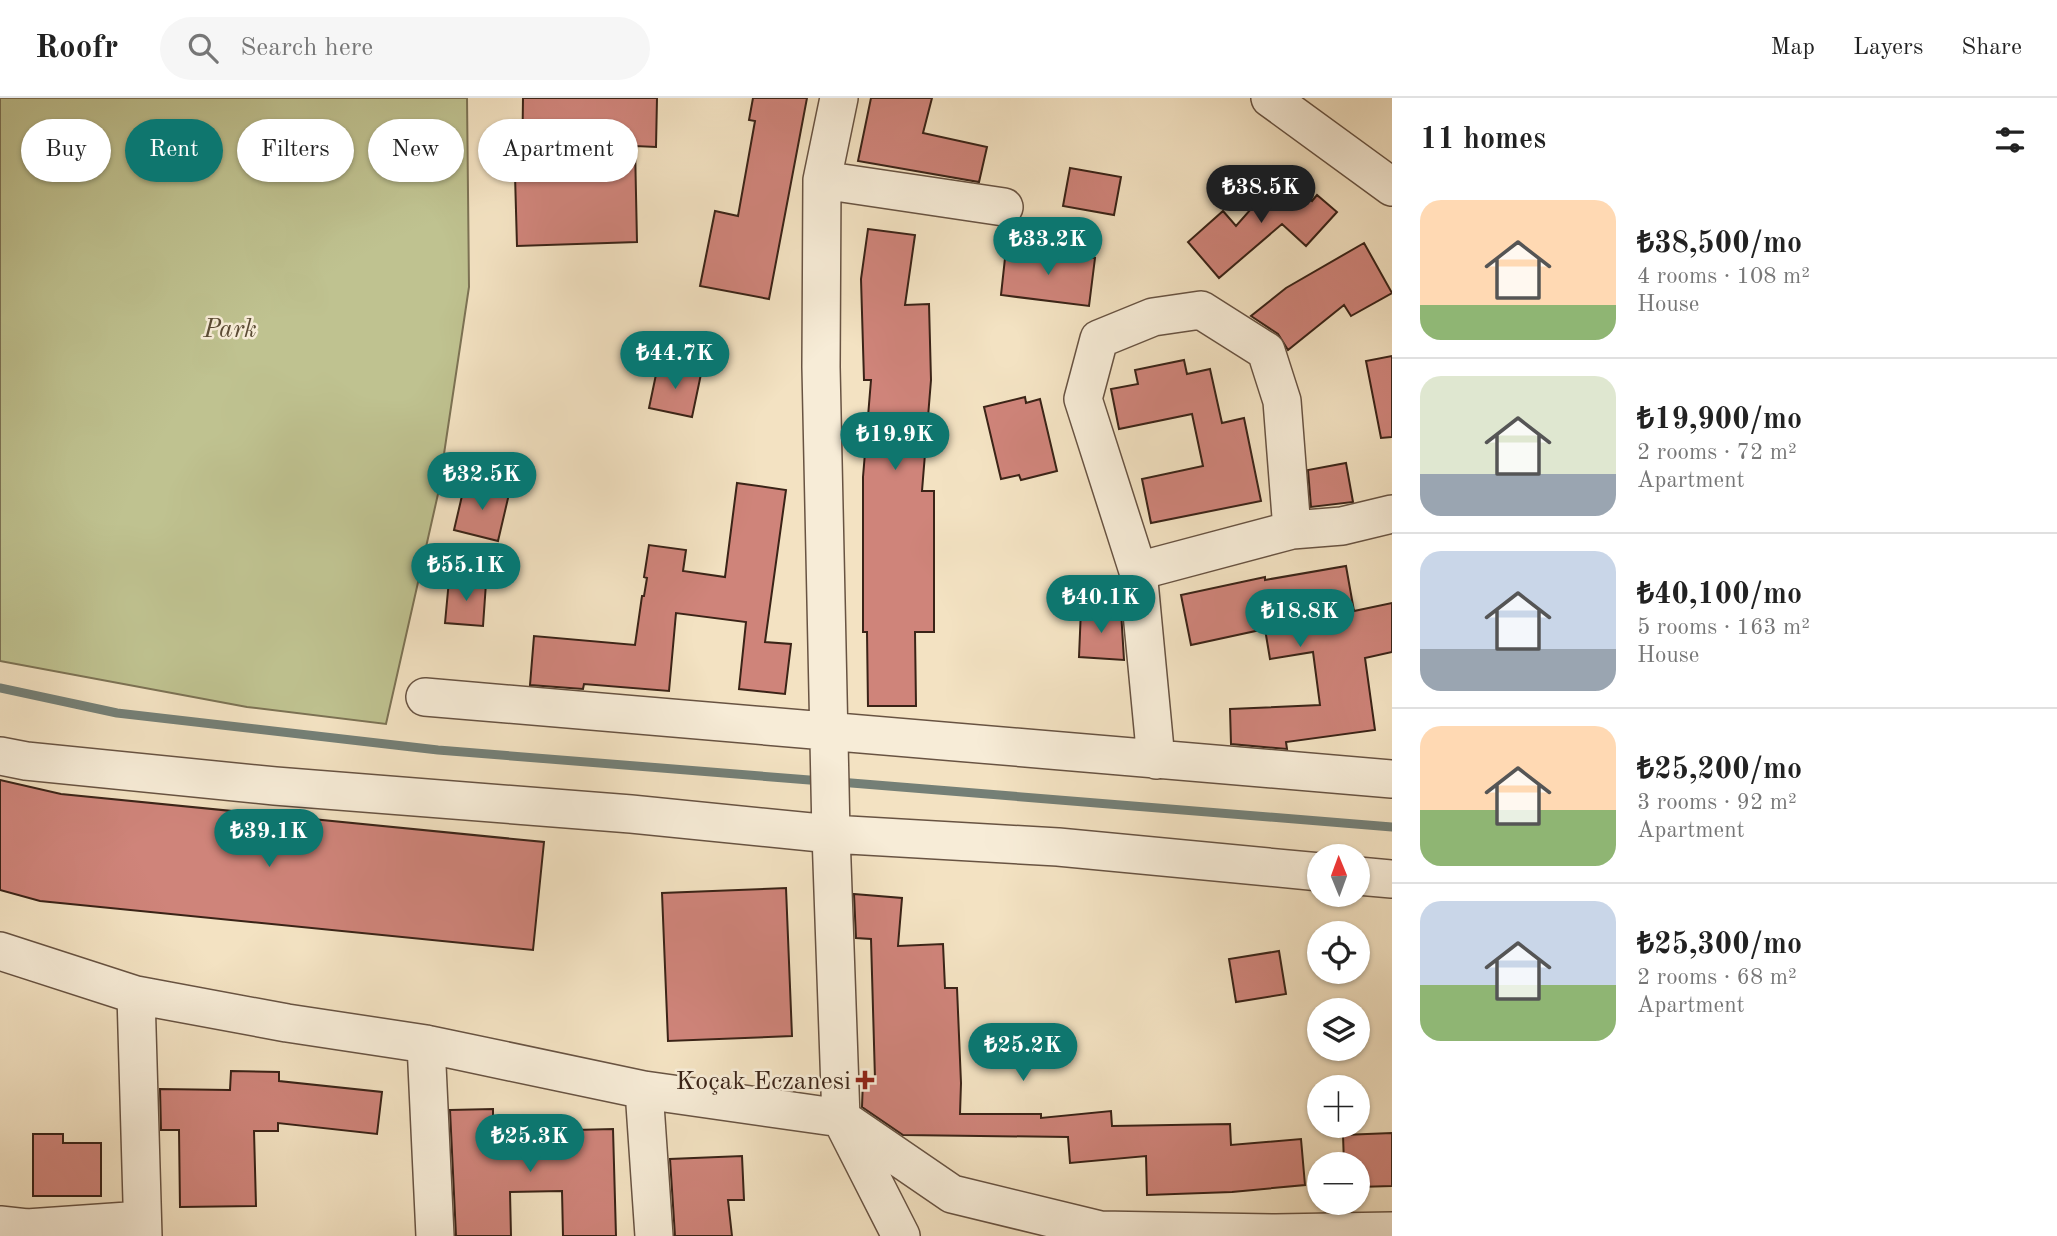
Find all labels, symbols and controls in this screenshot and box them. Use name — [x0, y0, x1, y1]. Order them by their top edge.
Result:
search box — [160, 17, 650, 80]
icon: search — [184, 29, 222, 67]
text: Roofr — [35, 32, 118, 65]
text: Search here — [240, 35, 373, 61]
text: Map — [1771, 36, 1815, 60]
text: Layers — [1853, 36, 1923, 60]
text: Share — [1961, 36, 2022, 60]
chip: Buy — [21, 119, 111, 182]
chip: Rent — [125, 119, 223, 182]
chip: Filters — [237, 119, 354, 182]
chip: New — [368, 119, 464, 182]
chip: Apartment — [478, 119, 638, 182]
icon: filters — [1991, 121, 2029, 159]
text: 11 homes — [1420, 125, 1546, 155]
pin: ₺38.5K — [1204, 166, 1318, 225]
text: ₺38.5K — [1222, 176, 1300, 199]
pin: ₺33.2K — [991, 218, 1105, 277]
text: ₺33.2K — [1009, 228, 1087, 251]
icon: home — [1476, 228, 1560, 312]
text: ₺38,500/mo — [1637, 229, 1802, 259]
text: 4 rooms · 108 m² — [1637, 265, 1810, 288]
text: House — [1637, 293, 1699, 316]
park label: Park — [202, 317, 257, 343]
pin: ₺44.7K — [618, 331, 732, 391]
text: ₺44.7K — [636, 342, 714, 365]
icon: home — [1476, 404, 1560, 488]
text: ₺19,900/mo — [1637, 405, 1802, 435]
pin: ₺19.9K — [838, 412, 952, 472]
text: ₺19.9K — [856, 423, 934, 446]
text: 2 rooms · 72 m² — [1637, 441, 1797, 464]
pin: ₺32.5K — [425, 452, 539, 512]
text: ₺32.5K — [443, 463, 521, 486]
text: Apartment — [1637, 469, 1745, 492]
pin: ₺55.1K — [409, 544, 523, 603]
text: ₺55.1K — [427, 554, 505, 577]
pin: ₺40.1K — [1044, 575, 1158, 635]
icon: home — [1476, 579, 1560, 663]
text: ₺40,100/mo — [1637, 580, 1802, 610]
text: ₺40.1K — [1062, 586, 1140, 609]
pin: ₺18.8K — [1243, 589, 1357, 649]
text: ₺18.8K — [1261, 600, 1339, 623]
text: 5 rooms · 163 m² — [1637, 616, 1810, 639]
text: House — [1637, 644, 1699, 667]
icon: home — [1476, 754, 1560, 838]
text: ₺25,200/mo — [1637, 755, 1802, 785]
text: 3 rooms · 92 m² — [1637, 791, 1797, 814]
pin: ₺39.1K — [212, 810, 326, 869]
text: Apartment — [1637, 819, 1745, 842]
text: ₺39.1K — [230, 820, 308, 843]
north arrow — [1307, 844, 1370, 906]
map controls — [1307, 844, 1370, 1215]
button: locate — [1307, 921, 1370, 984]
icon: home — [1476, 929, 1560, 1013]
text: ₺25,300/mo — [1637, 930, 1802, 960]
text: 2 rooms · 68 m² — [1637, 966, 1797, 989]
text: Apartment — [1637, 994, 1745, 1017]
button: layers — [1307, 998, 1370, 1061]
pin: ₺25.2K — [966, 1024, 1080, 1083]
text: ₺25.2K — [984, 1034, 1062, 1057]
place label: Koçak Eczanesi — [676, 1069, 851, 1095]
marker: Koçak Eczanesi — [857, 1072, 873, 1088]
button: + — [1307, 1075, 1370, 1138]
pin: ₺25.3K — [473, 1114, 587, 1174]
text: ₺25.3K — [491, 1125, 569, 1148]
button: − — [1307, 1152, 1370, 1215]

